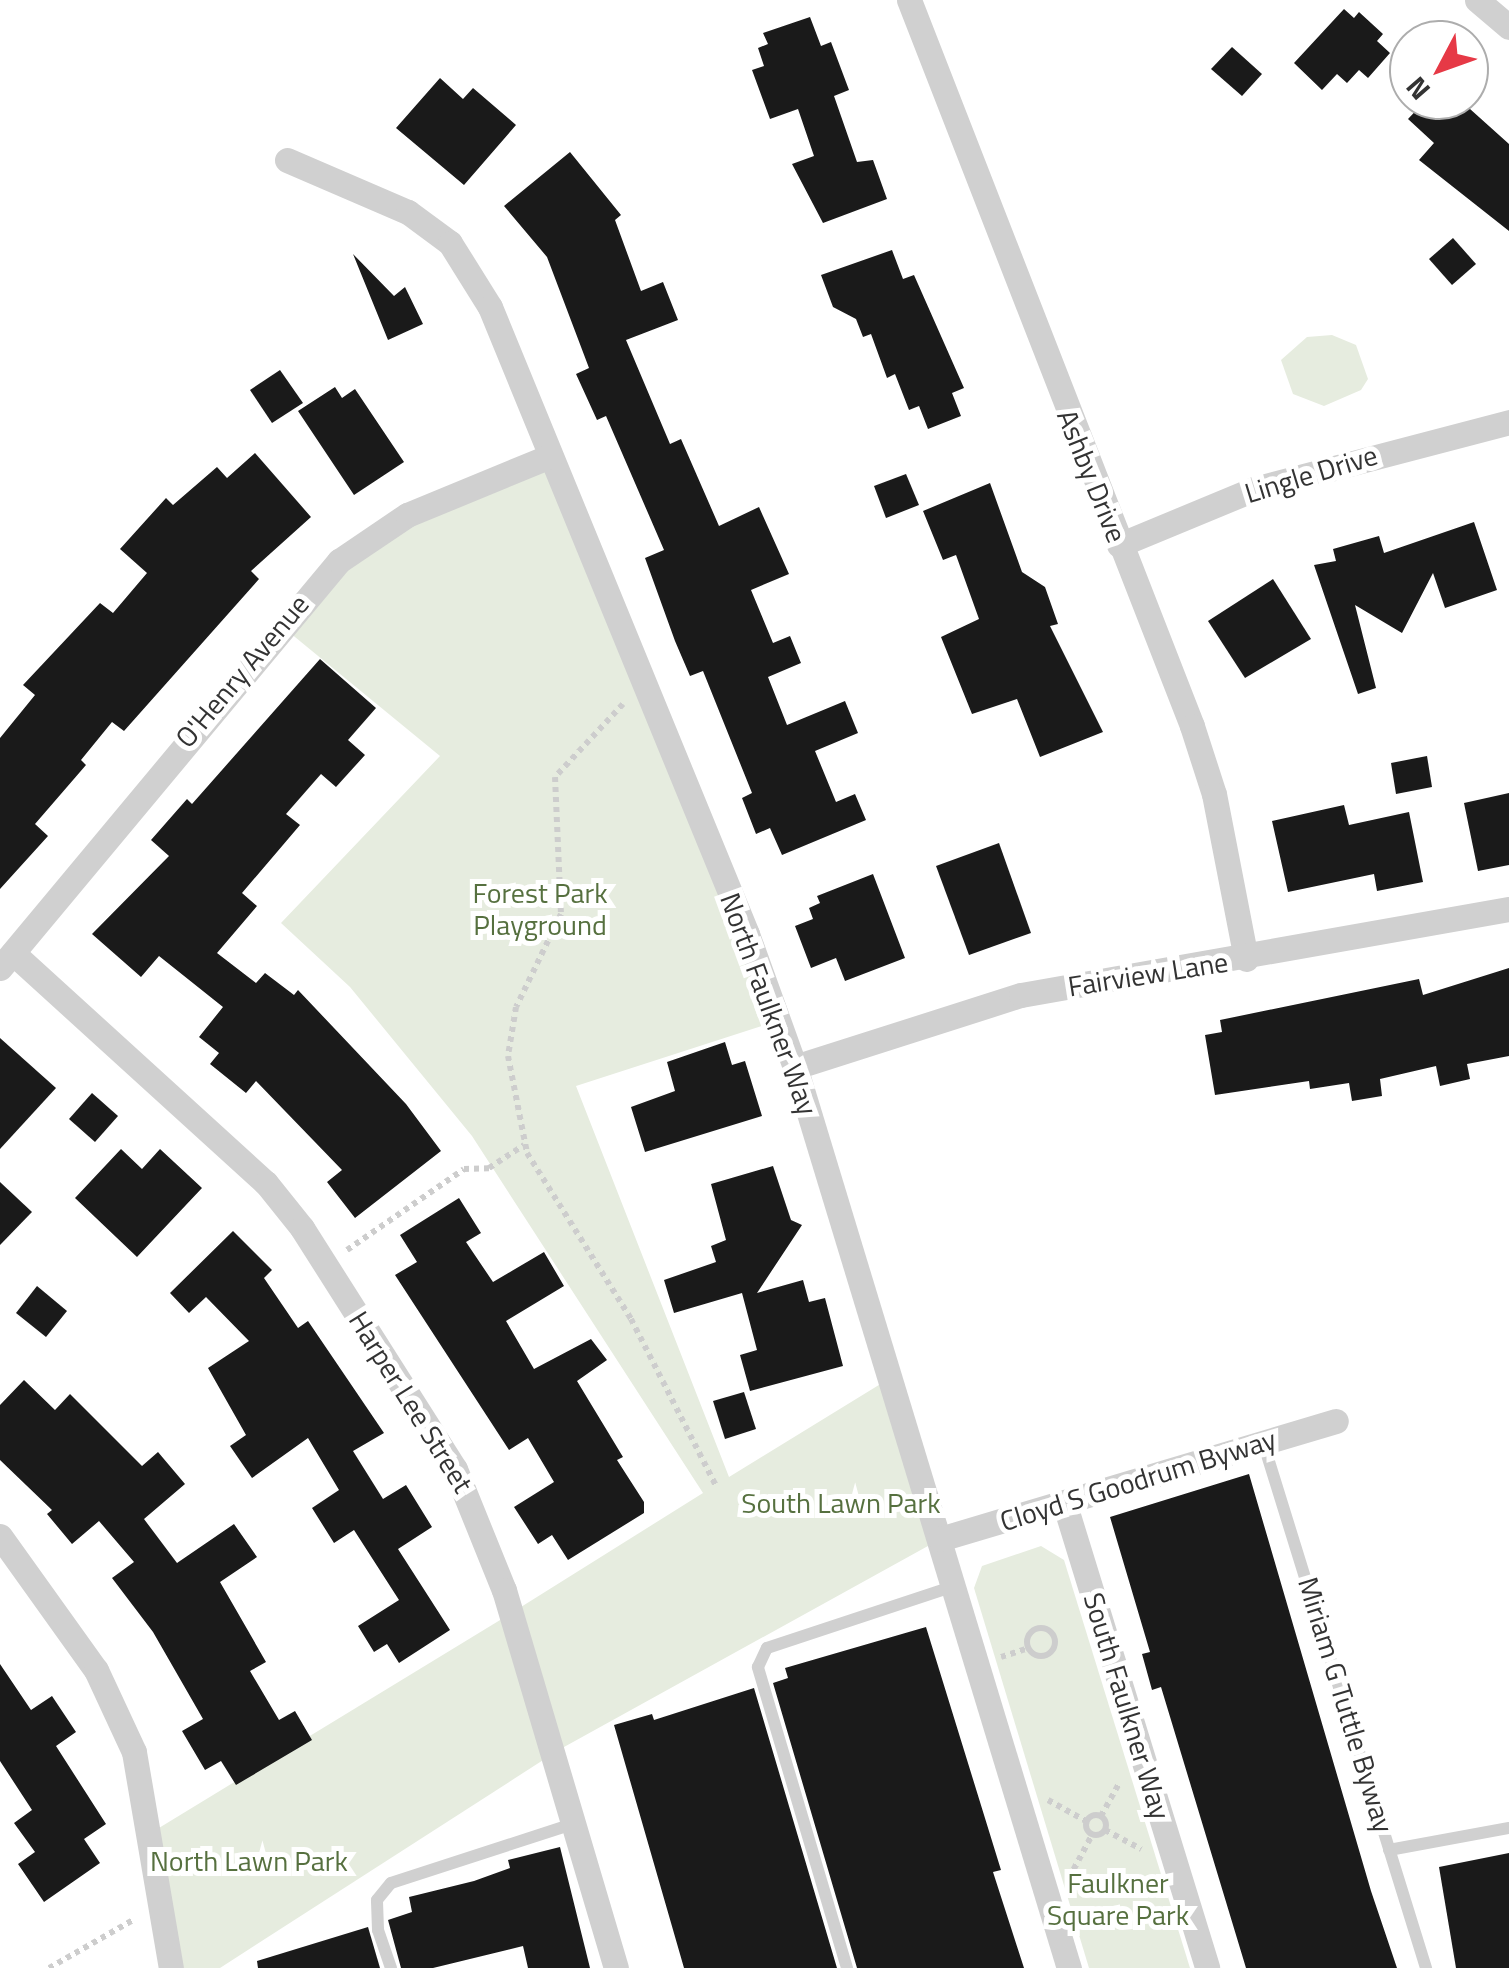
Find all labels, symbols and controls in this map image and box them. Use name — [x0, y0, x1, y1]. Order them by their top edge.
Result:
north arrow — [1389, 20, 1489, 120]
text: N — [1395, 67, 1440, 110]
street label: Ashby Drive — [1050, 405, 1134, 547]
street label: Lingle Drive — [1241, 438, 1381, 510]
street label: O'Henry Avenue — [168, 588, 316, 754]
park label: Forest Park Playground — [472, 876, 608, 942]
street label: North Faulkner Way — [713, 888, 825, 1120]
street label: Fairview Lane — [1066, 945, 1230, 1003]
street label: Harper Lee Street — [342, 1305, 480, 1499]
street label: Cloyd S Goodrum Byway — [996, 1422, 1280, 1538]
park label: South Lawn Park — [741, 1486, 941, 1520]
street label: Miriam G Tuttle Byway — [1291, 1573, 1401, 1837]
street label: South Faulkner Way — [1077, 1589, 1177, 1823]
park label: North Lawn Park — [150, 1844, 348, 1878]
park label: Faulkner Square Park — [1047, 1866, 1189, 1932]

